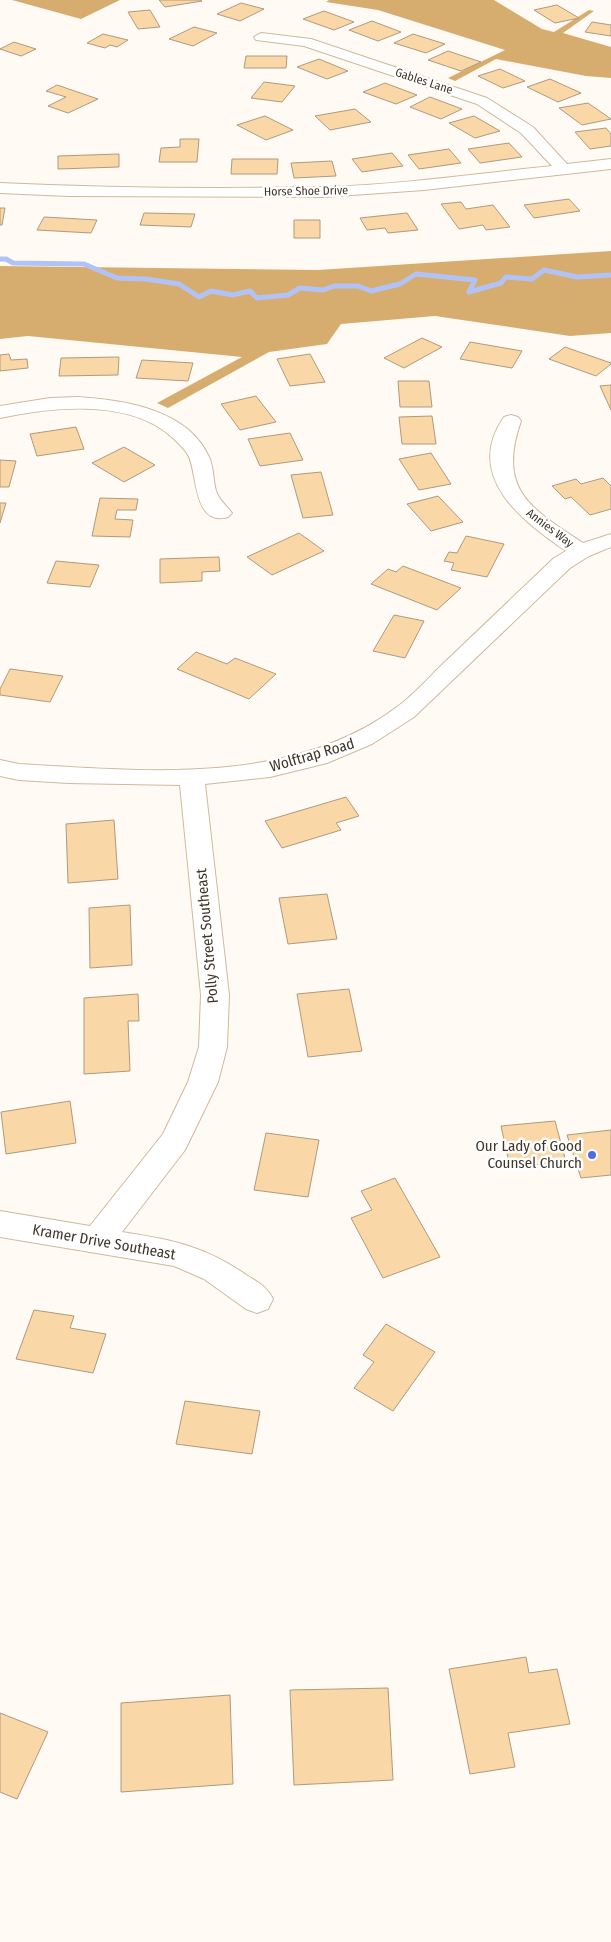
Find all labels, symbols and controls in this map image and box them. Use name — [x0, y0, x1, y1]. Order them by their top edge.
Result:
street label: Gables Lane — [394, 65, 455, 97]
street label: Horse Shoe Drive — [264, 183, 348, 199]
street label: Annies Way — [524, 506, 577, 551]
street label: Wolftrap Road — [268, 734, 356, 776]
street label: Polly Street Southeast — [192, 868, 222, 1004]
place label: Our Lady of Good Counsel Church — [475, 1137, 582, 1172]
marker: Our Lady of Good Counsel Church — [586, 1149, 598, 1161]
street label: Kramer Drive Southeast — [31, 1221, 177, 1263]

